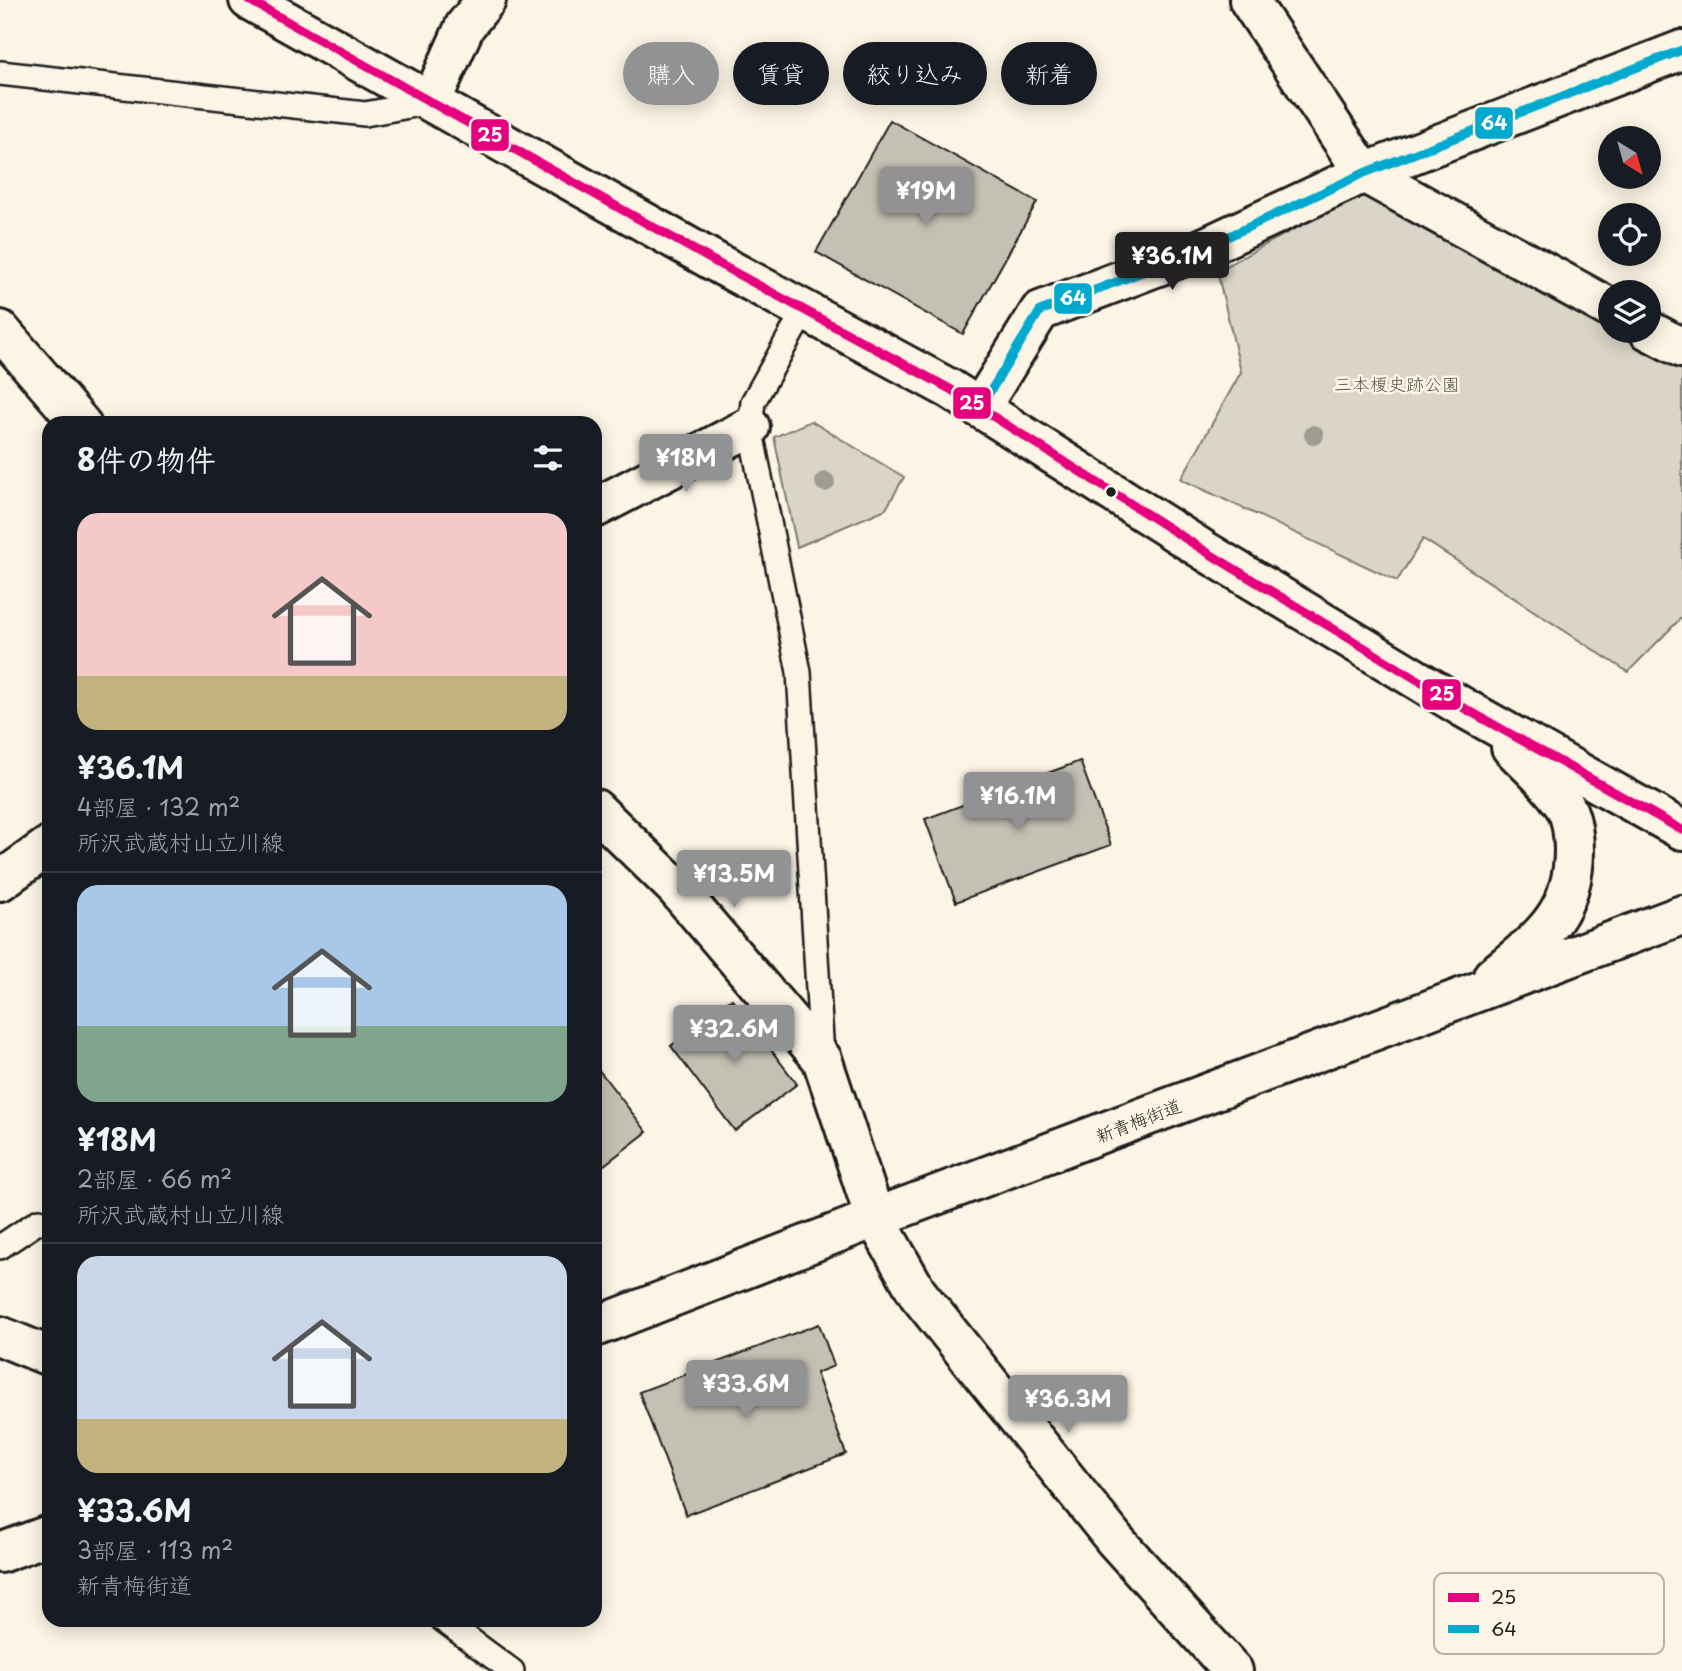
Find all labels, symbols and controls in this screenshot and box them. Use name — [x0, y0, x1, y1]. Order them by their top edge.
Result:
chip: 購入 — [623, 42, 719, 105]
chip: 賃貸 — [733, 42, 829, 105]
chip: 絞り込み — [843, 42, 987, 105]
chip: 新着 — [1001, 42, 1097, 105]
line badge: 64 — [1474, 106, 1514, 140]
text: 64 — [1481, 108, 1507, 136]
line badge: 25 — [470, 118, 510, 152]
text: 25 — [477, 120, 503, 148]
north arrow — [1598, 126, 1661, 189]
map controls — [1598, 126, 1661, 343]
pin: ¥19M — [885, 168, 967, 227]
text: ¥19M — [896, 172, 956, 207]
button: locate — [1598, 203, 1661, 266]
pin: ¥36.1M — [1115, 232, 1229, 292]
text: ¥36.1M — [1131, 237, 1213, 272]
button: layers — [1598, 280, 1661, 343]
line badge: 64 — [1053, 282, 1093, 315]
text: 64 — [1060, 283, 1086, 311]
park label: 三本榎史跡公園 — [1334, 370, 1460, 397]
line badge: 25 — [952, 386, 992, 420]
text: 25 — [959, 388, 985, 416]
pin: ¥18M — [645, 434, 727, 494]
text: 8件の物件 — [77, 436, 216, 481]
icon: filters — [529, 439, 567, 477]
text: ¥18M — [655, 439, 717, 474]
unlabelled marker — [1104, 485, 1118, 499]
icon: home — [259, 558, 385, 684]
line badge: 25 — [1421, 678, 1462, 711]
text: 25 — [1429, 679, 1455, 707]
text: ¥36.1M — [77, 744, 184, 789]
pin: ¥16.1M — [961, 772, 1075, 832]
text: ¥16.1M — [980, 777, 1056, 812]
text: 4部屋 · 132 m² — [77, 789, 240, 824]
text: 所沢武蔵村山立川線 — [77, 824, 284, 859]
pin: ¥13.5M — [677, 850, 791, 910]
text: ¥13.5M — [693, 855, 775, 890]
icon: home — [259, 930, 385, 1056]
pin: ¥32.6M — [677, 1006, 791, 1065]
text: ¥32.6M — [689, 1010, 779, 1045]
street label: 新青梅街道 — [1091, 1091, 1185, 1149]
text: ¥18M — [77, 1116, 157, 1161]
text: 2部屋 · 66 m² — [77, 1161, 232, 1196]
text: 所沢武蔵村山立川線 — [77, 1196, 284, 1231]
icon: home — [259, 1301, 385, 1427]
pin: ¥33.6M — [689, 1360, 803, 1420]
text: ¥33.6M — [702, 1365, 790, 1400]
pin: ¥36.3M — [1011, 1376, 1125, 1435]
text: ¥36.3M — [1024, 1380, 1112, 1415]
text: ¥33.6M — [77, 1487, 192, 1532]
text: 3部屋 · 113 m² — [77, 1532, 233, 1567]
text: 新青梅街道 — [77, 1567, 192, 1602]
legend — [1434, 1573, 1664, 1654]
text: 25 — [1491, 1582, 1516, 1610]
text: 64 — [1491, 1614, 1517, 1642]

